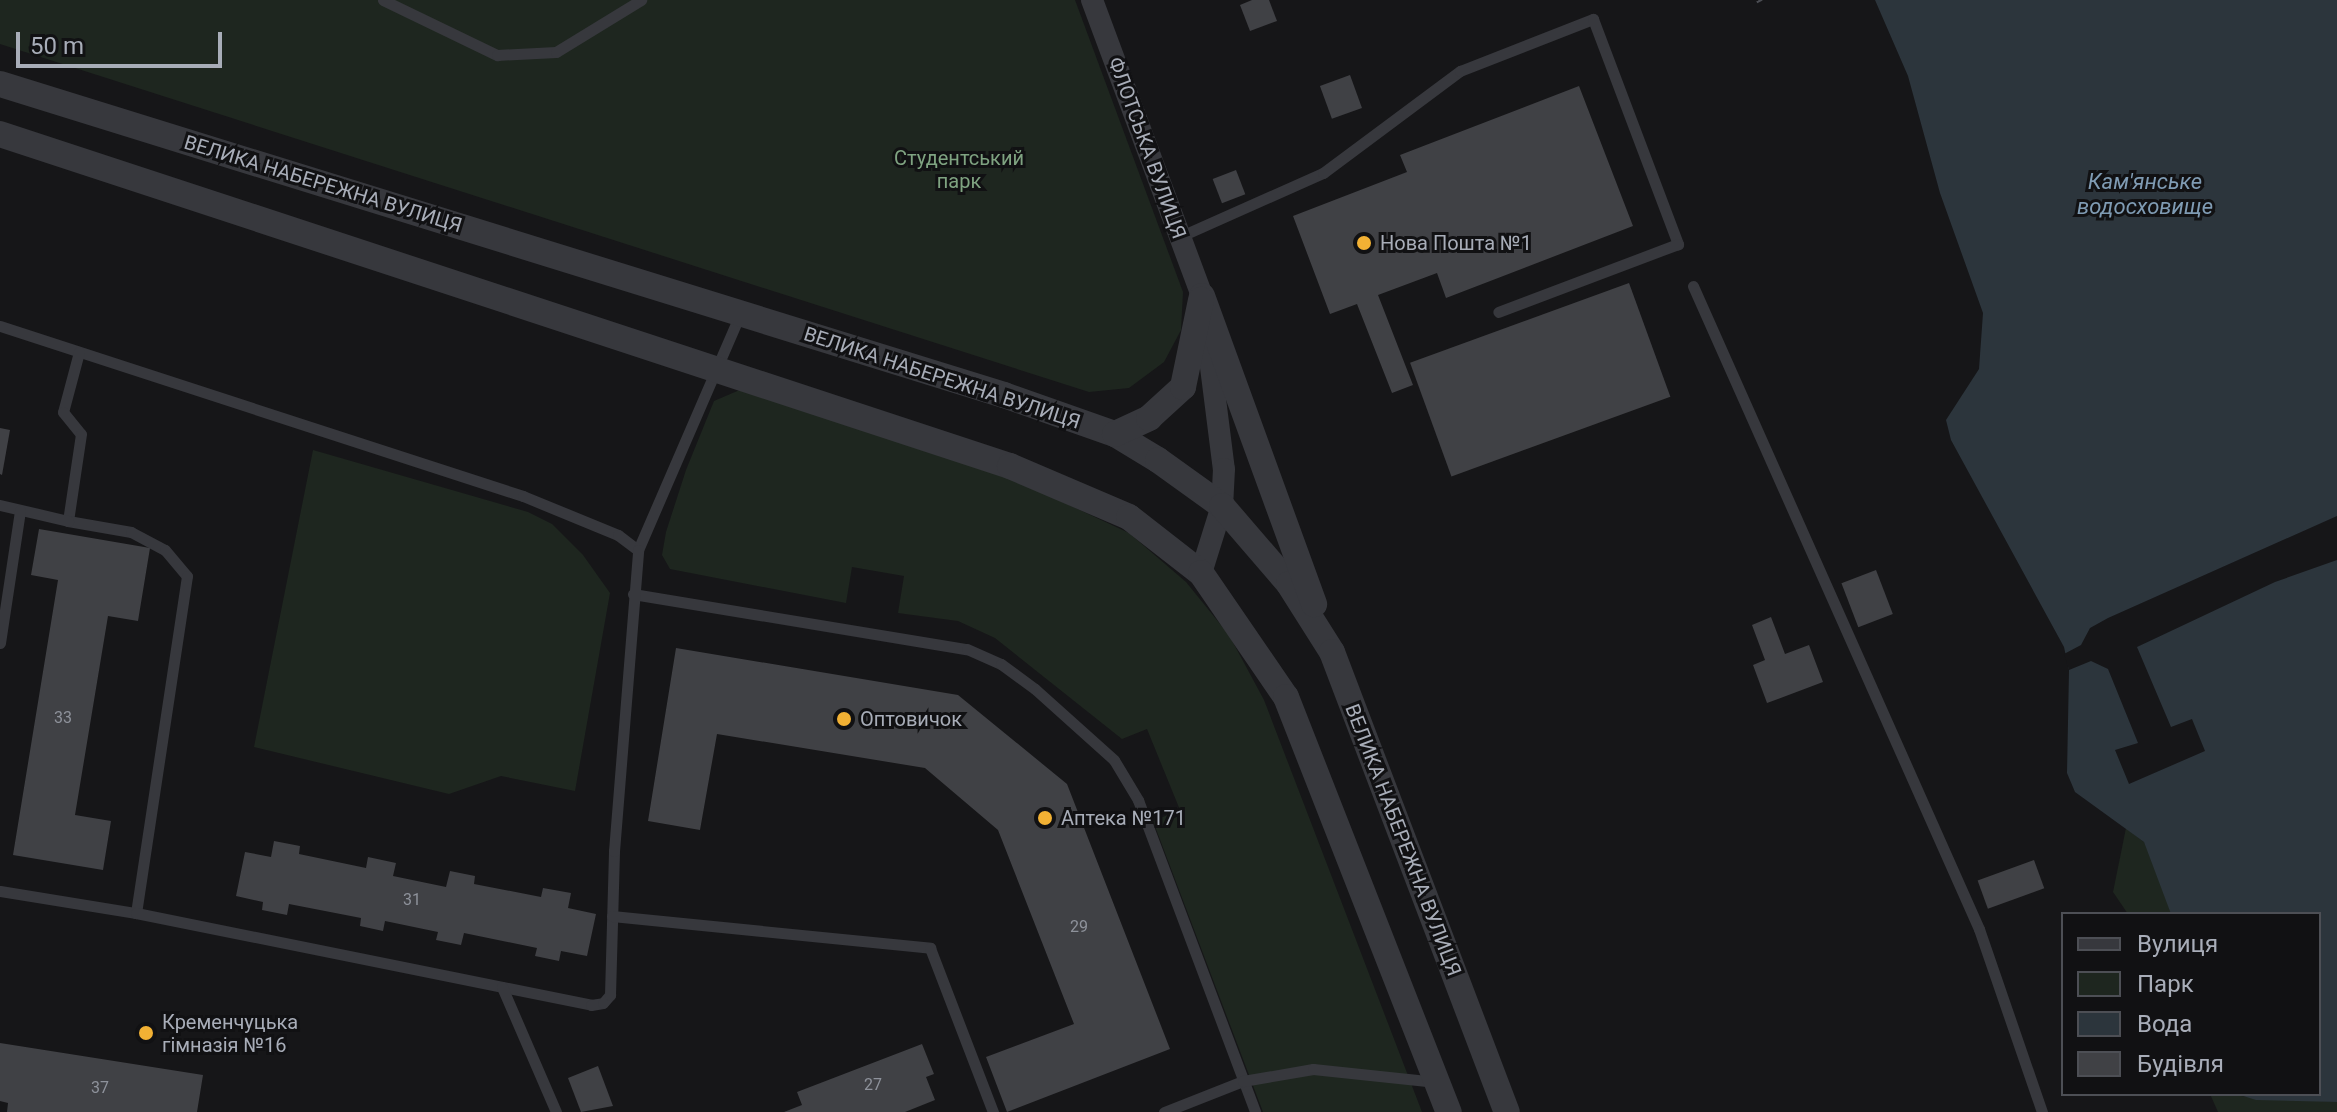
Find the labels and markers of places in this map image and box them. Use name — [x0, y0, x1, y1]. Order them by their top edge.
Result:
place label: Нова Пошта №1 — [1380, 231, 1532, 255]
marker: Нова Пошта №1 — [1355, 234, 1373, 252]
place label: Оптовичок — [860, 707, 962, 731]
marker: Оптовичок — [835, 710, 853, 728]
place label: Аптека №171 — [1061, 806, 1186, 830]
marker: Аптека №171 — [1036, 809, 1054, 827]
place label: Кременчуцька гімназія №16 — [162, 1010, 298, 1057]
marker: Кременчуцька гімназія №16 — [137, 1024, 155, 1042]

